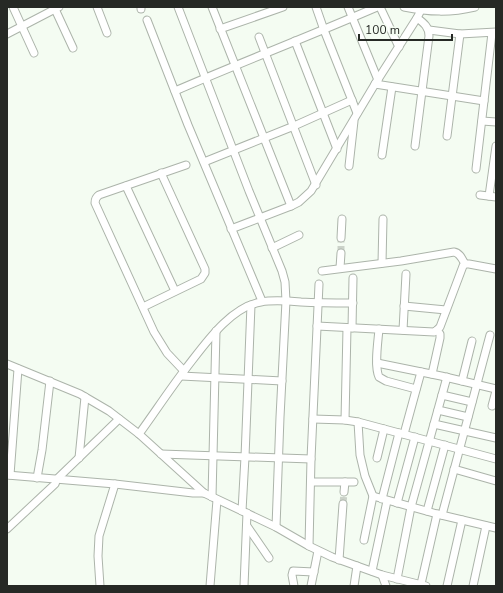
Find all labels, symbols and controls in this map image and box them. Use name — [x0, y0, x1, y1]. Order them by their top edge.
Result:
scale bar — [359, 16, 452, 42]
text: 100 m — [365, 22, 400, 38]

